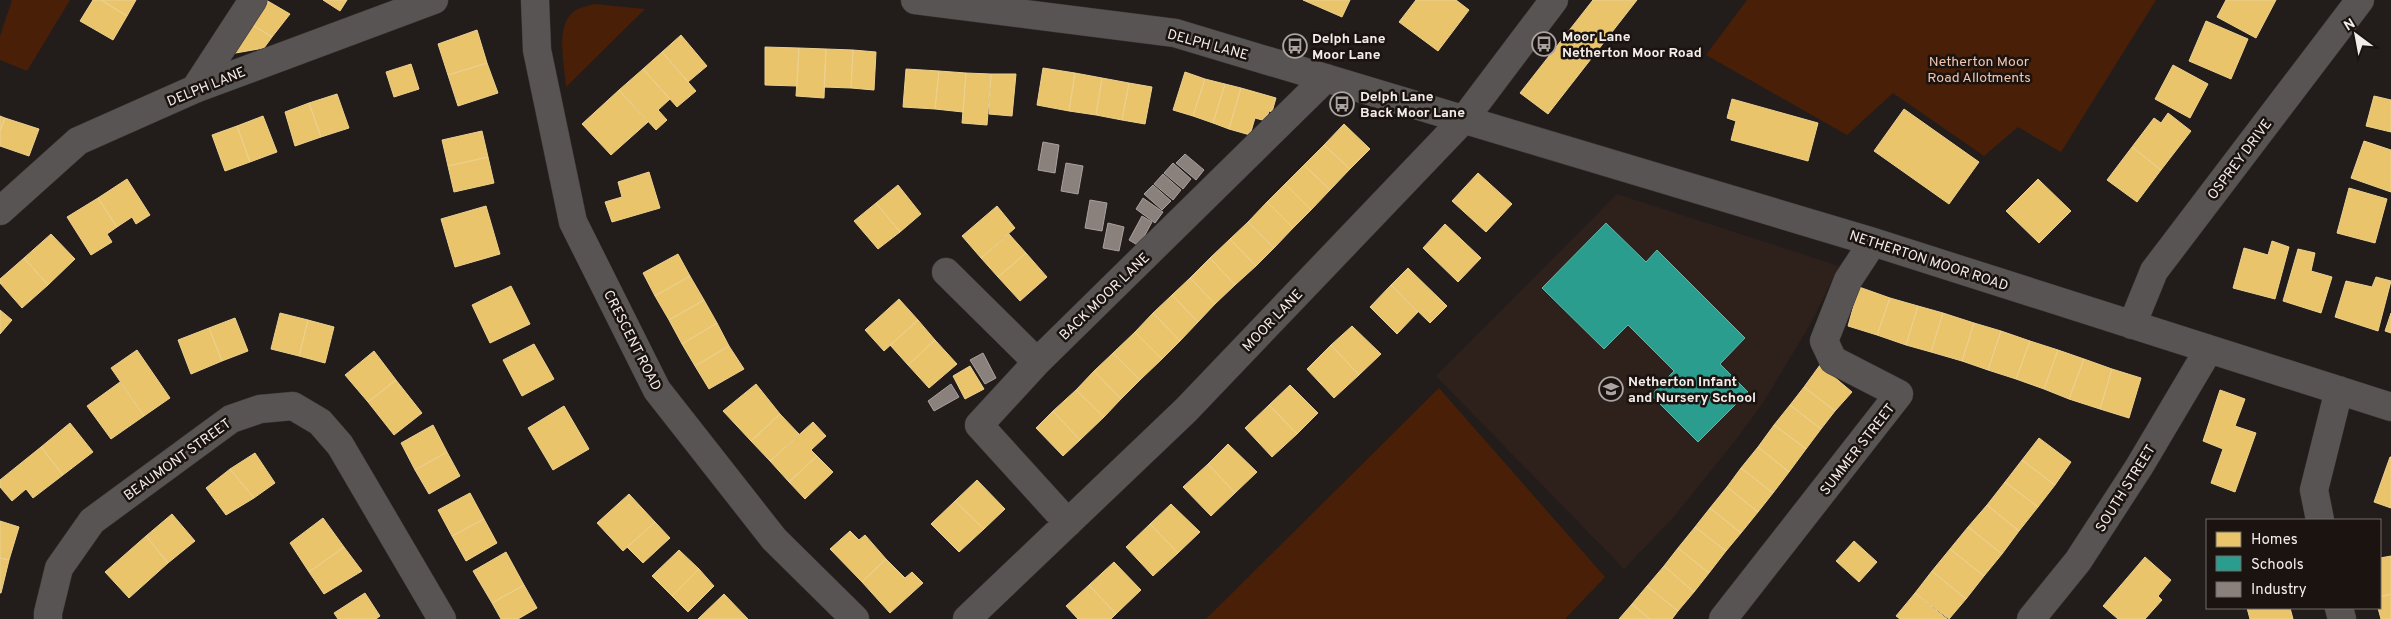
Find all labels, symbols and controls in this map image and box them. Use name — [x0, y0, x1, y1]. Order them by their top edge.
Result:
north arrow — [2331, 10, 2381, 60]
text: N — [2341, 15, 2359, 35]
street label: DELPH LANE — [1165, 26, 1250, 64]
place label: Moor Lane Netherton Moor Road — [1562, 29, 1702, 62]
place label: Delph Lane Moor Lane — [1312, 31, 1386, 64]
bus stop icon: Moor Lane Netherton Moor Road — [1531, 31, 1557, 57]
bus stop icon: Delph Lane Moor Lane — [1282, 33, 1308, 59]
park label: Netherton Moor Road Allotments — [1927, 54, 2031, 87]
street label: DELPH LANE — [165, 64, 248, 111]
place label: Delph Lane Back Moor Lane — [1360, 89, 1465, 122]
bus stop icon: Delph Lane Back Moor Lane — [1329, 91, 1355, 117]
street label: OSPREY DRIVE — [2204, 116, 2276, 204]
street label: NETHERTON MOOR ROAD — [1847, 228, 2010, 295]
street label: BACK MOOR LANE — [1056, 250, 1154, 344]
street label: MOOR LANE — [1239, 286, 1307, 356]
street label: CRESCENT ROAD — [599, 288, 664, 394]
place label: Netherton Infant and Nursery School — [1628, 374, 1756, 407]
school or university icon: Netherton Infant and Nursery School — [1598, 376, 1624, 402]
street label: SUMMER STREET — [1817, 401, 1899, 499]
street label: BEAUMONT STREET — [121, 416, 235, 505]
street label: SOUTH STREET — [2093, 442, 2160, 536]
legend — [2206, 519, 2381, 609]
text: Homes — [2251, 531, 2298, 550]
text: Schools — [2251, 556, 2304, 575]
text: Industry — [2251, 581, 2307, 600]

